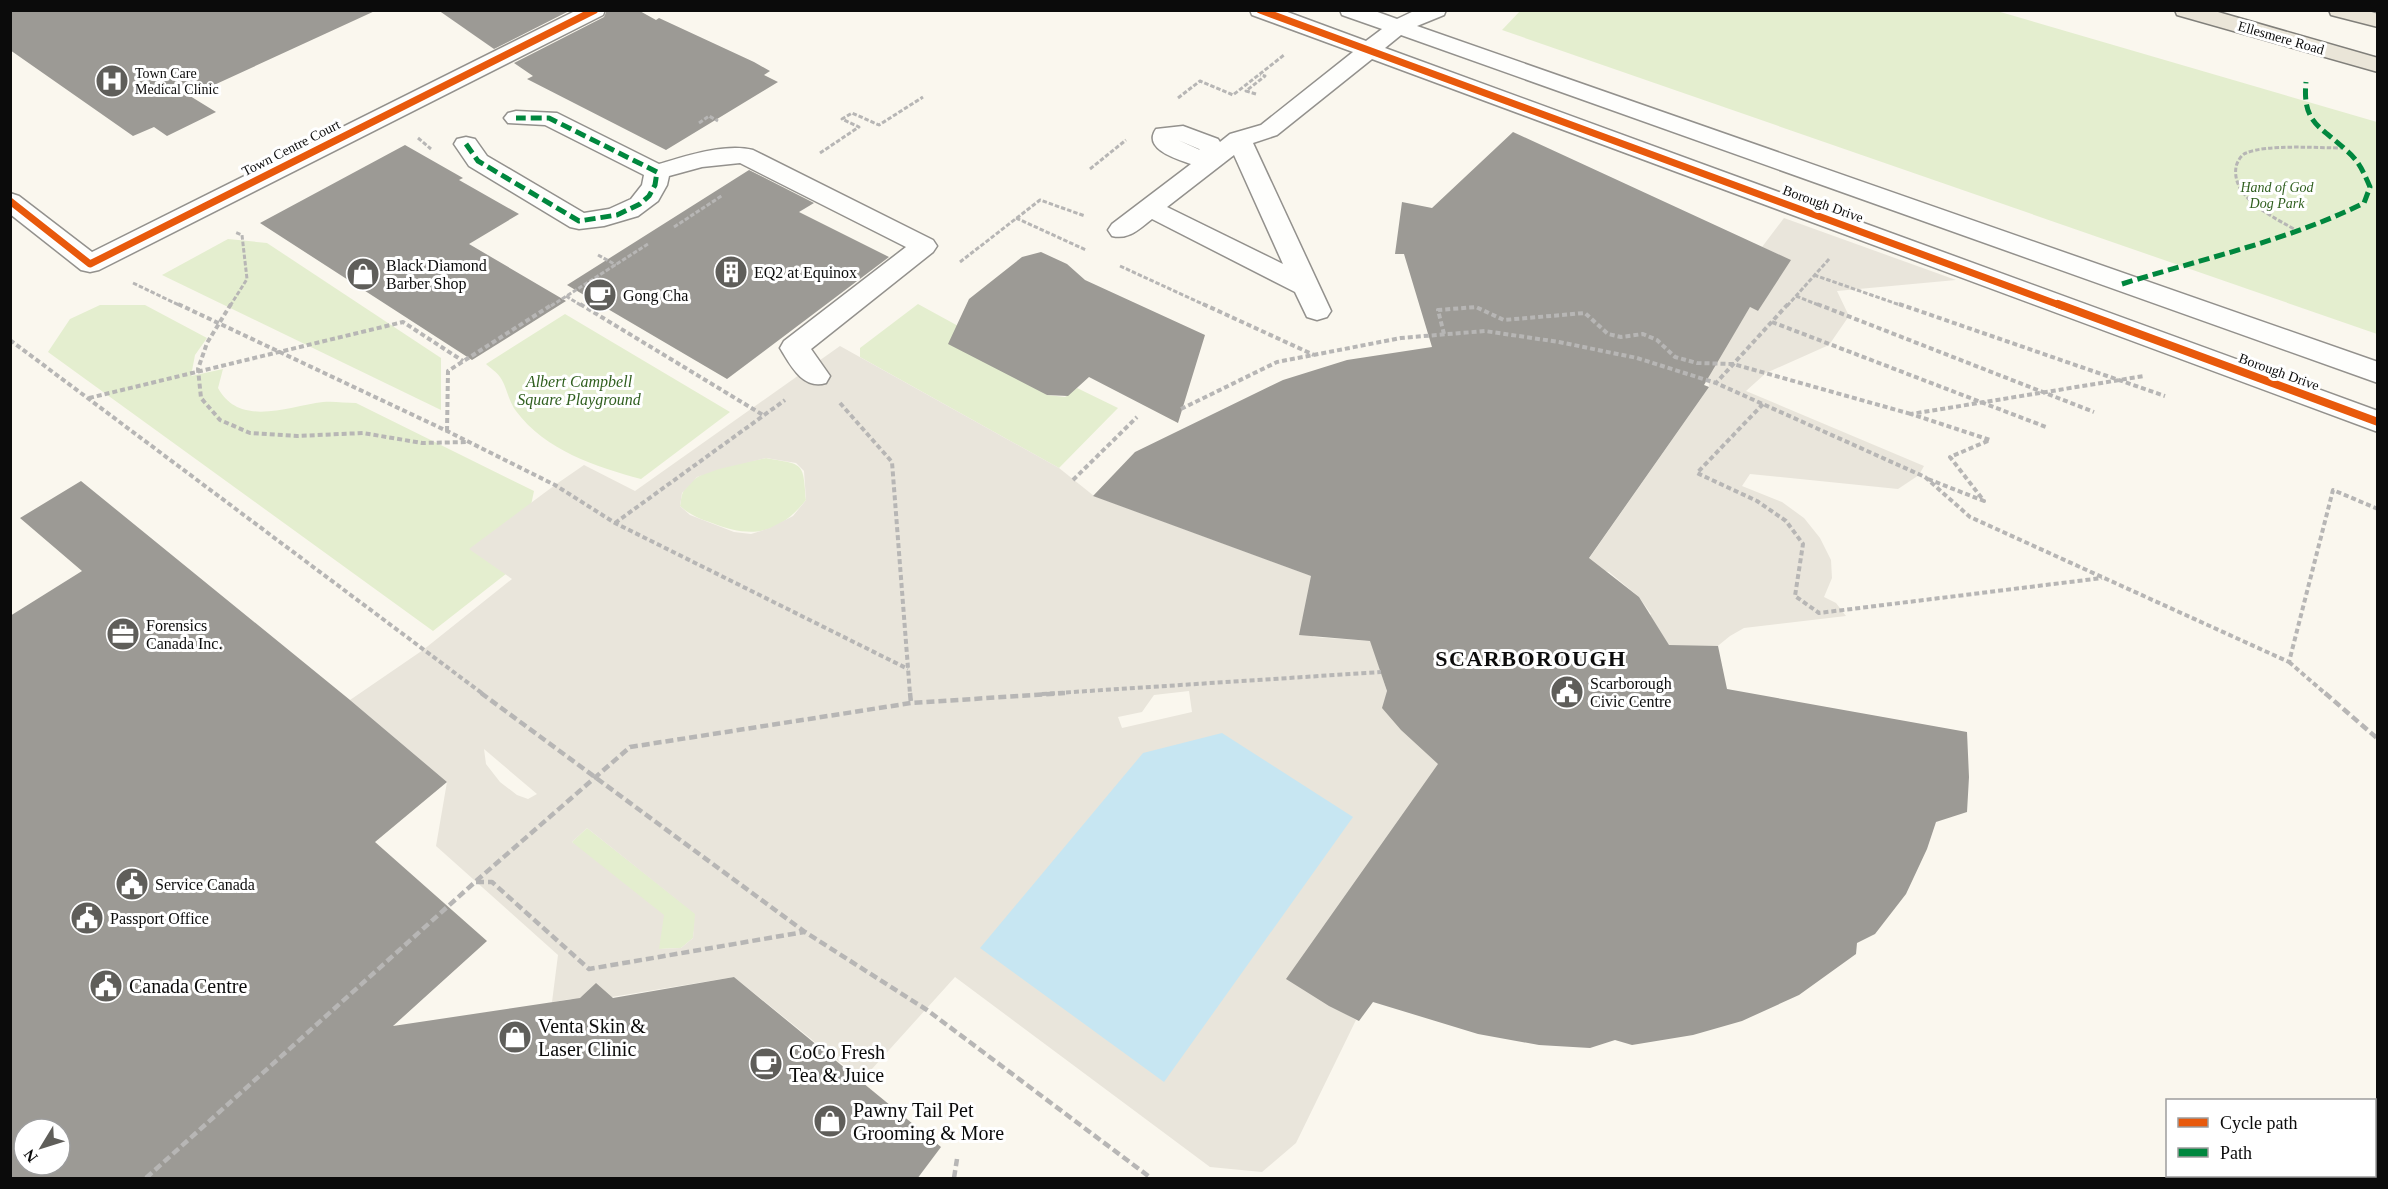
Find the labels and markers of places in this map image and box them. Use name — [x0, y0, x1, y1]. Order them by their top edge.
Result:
hospital icon: Town Care Medical Clinic — [94, 63, 130, 99]
place label: Town Care Medical Clinic — [135, 66, 219, 97]
building icon: EQ2 at Equinox — [713, 254, 749, 290]
shop icon: Black Diamond Barber Shop — [345, 256, 381, 292]
place label: Black Diamond Barber Shop — [386, 257, 487, 293]
place label: EQ2 at Equinox — [754, 264, 857, 282]
cafe icon: Gong Cha — [582, 277, 618, 313]
place label: Gong Cha — [623, 287, 688, 305]
office icon: Forensics Canada Inc. — [105, 616, 141, 652]
place label: Forensics Canada Inc. — [146, 617, 222, 652]
public building icon: Scarborough Civic Centre — [1549, 674, 1585, 710]
place label: Scarborough Civic Centre — [1590, 675, 1672, 710]
public building icon: Service Canada — [114, 866, 150, 902]
place label: Service Canada — [155, 876, 255, 893]
public building icon: Passport Office — [69, 900, 105, 936]
place label: Passport Office — [110, 910, 209, 928]
public building icon: Canada Centre — [88, 968, 124, 1004]
place label: Canada Centre — [129, 975, 247, 997]
place label: Venta Skin & Laser Clinic — [538, 1015, 646, 1060]
shop icon: Venta Skin & Laser Clinic — [497, 1019, 533, 1055]
place label: CoCo Fresh Tea & Juice — [789, 1041, 885, 1086]
cafe icon: CoCo Fresh Tea & Juice — [748, 1046, 784, 1082]
place label: Pawny Tail Pet Grooming & More — [853, 1099, 1004, 1145]
shop icon: Pawny Tail Pet Grooming & More — [812, 1103, 848, 1139]

